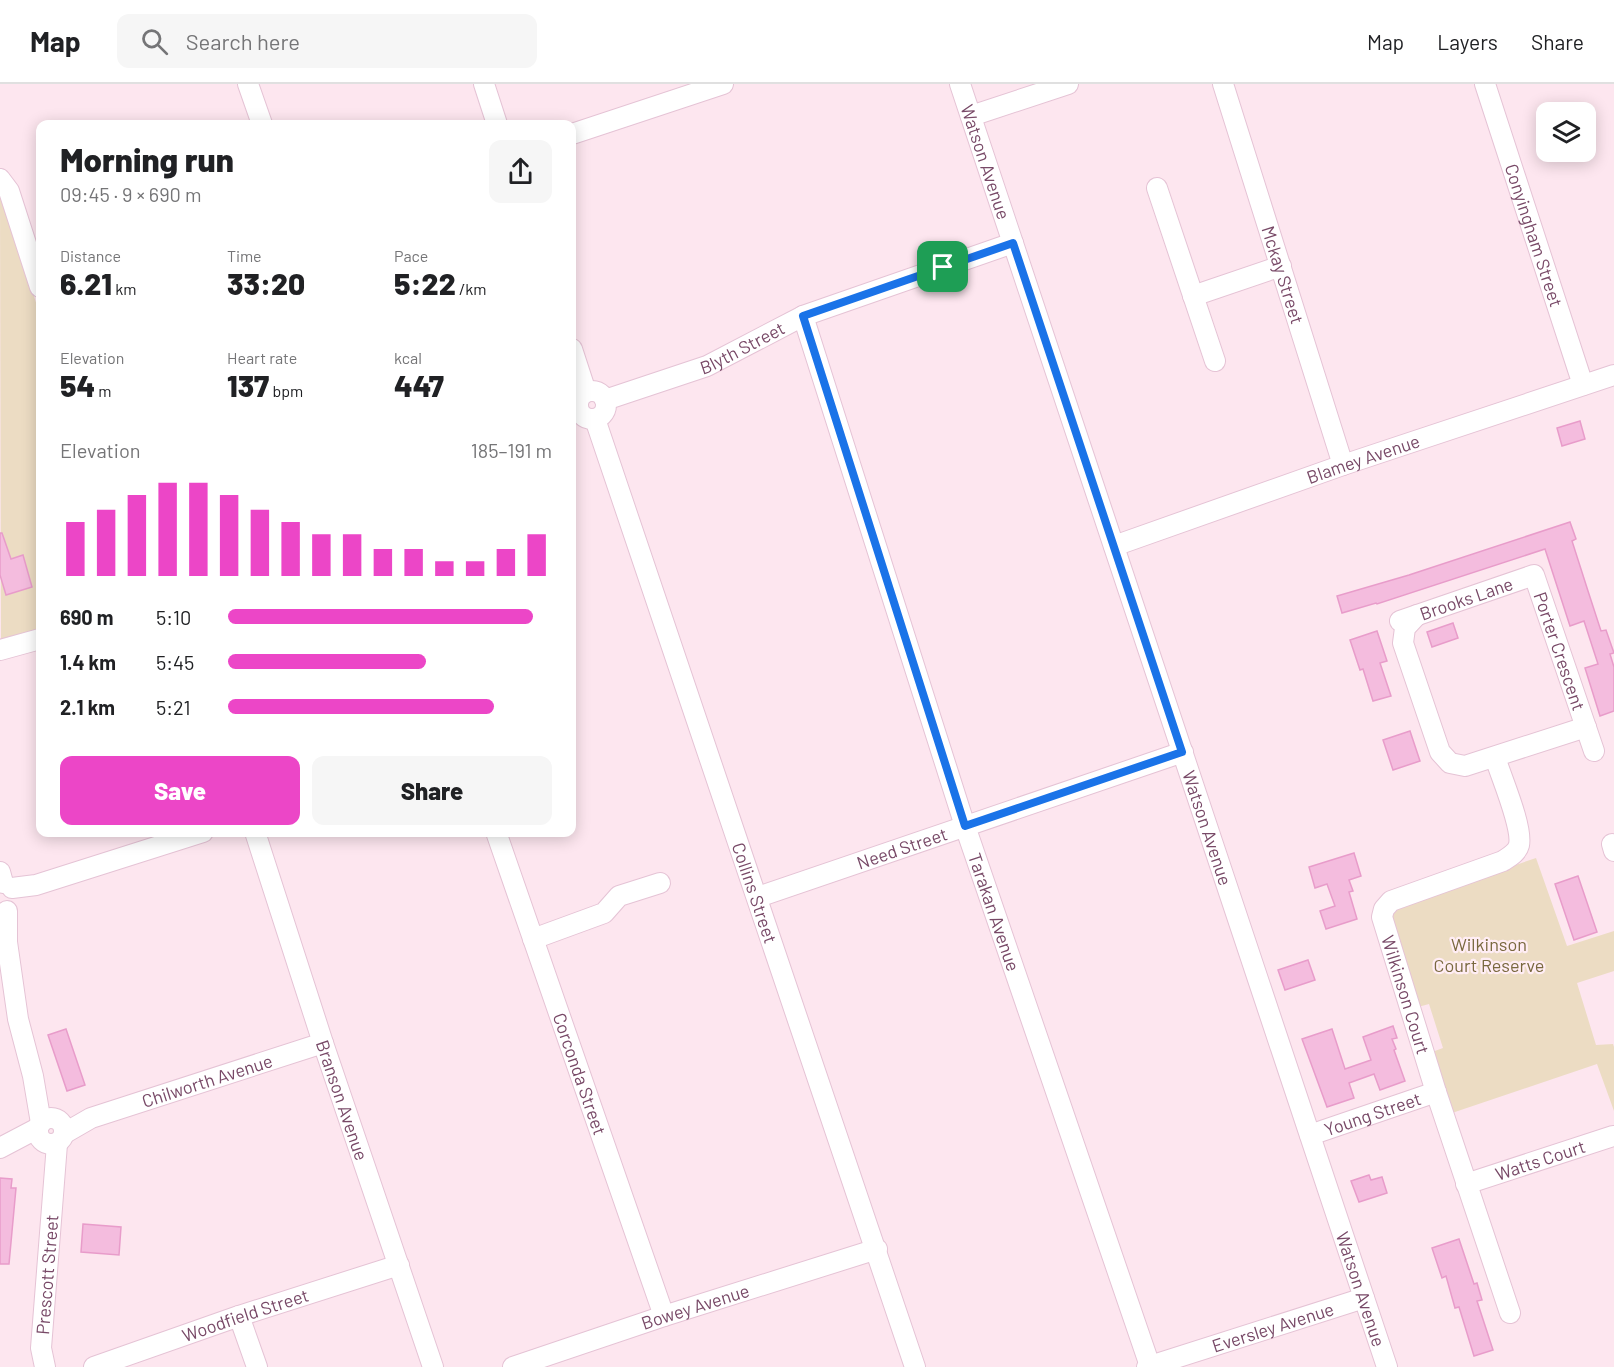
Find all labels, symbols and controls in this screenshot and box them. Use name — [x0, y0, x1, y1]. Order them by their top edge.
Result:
search box — [117, 14, 537, 68]
text: Map — [30, 24, 81, 58]
icon: search — [138, 25, 171, 58]
text: Search here — [186, 28, 300, 54]
text: Map — [1367, 29, 1404, 54]
text: Layers — [1437, 29, 1498, 54]
text: Share — [1531, 29, 1584, 54]
street label: Watson Avenue — [957, 102, 1015, 222]
map controls — [1536, 102, 1596, 162]
button: layers — [1536, 102, 1596, 162]
text: Morning run — [60, 139, 234, 179]
button: share — [489, 140, 552, 203]
street label: Conyingham Street — [1501, 161, 1568, 309]
text: 09:45 · 9 × 690 m — [60, 182, 201, 206]
street label: Mckay Street — [1257, 223, 1309, 326]
pin — [917, 241, 968, 292]
text: Distance — [60, 246, 121, 265]
text: Time — [227, 246, 262, 265]
text: Pace — [394, 246, 428, 265]
icon: arrive — [926, 250, 959, 283]
text: 6.21 — [60, 265, 112, 301]
text: 33:20 — [227, 265, 305, 301]
text: 5:22 — [394, 265, 456, 301]
text: km — [112, 279, 136, 298]
text: /km — [456, 279, 487, 298]
street label: Blyth Street — [697, 317, 788, 379]
text: Elevation — [60, 348, 124, 367]
text: Heart rate — [227, 348, 297, 367]
text: kcal — [394, 348, 422, 367]
text: 54 — [60, 367, 95, 403]
text: 137 — [227, 367, 269, 403]
text: 447 — [394, 367, 444, 403]
text: m — [95, 381, 112, 400]
text: bpm — [269, 381, 303, 400]
street label: Blamey Avenue — [1304, 429, 1422, 488]
text: Elevation — [60, 438, 141, 462]
text: 185–191 m — [471, 438, 552, 462]
street label: Brooks Lane — [1417, 572, 1516, 624]
street label: Porter Crescent — [1530, 589, 1590, 713]
text: 690 m — [60, 605, 113, 629]
text: 5:10 — [156, 605, 191, 629]
text: 1.4 km — [60, 650, 116, 674]
text: 5:45 — [156, 650, 194, 674]
text: 2.1 km — [60, 695, 115, 719]
text: 5:21 — [156, 695, 191, 719]
button: Save — [60, 756, 300, 825]
button: Share — [312, 756, 552, 825]
street label: Watson Avenue — [1178, 768, 1237, 888]
street label: Need Street — [854, 822, 950, 874]
street label: Collins Street — [728, 840, 782, 946]
street label: Tarakan Avenue — [964, 850, 1025, 974]
street label: Wilkinson Court — [1377, 932, 1435, 1057]
park label: Wilkinson Court Reserve — [1434, 933, 1544, 976]
street label: Corconda Street — [549, 1010, 611, 1138]
street label: Branson Avenue — [312, 1037, 373, 1163]
street label: Chilworth Avenue — [139, 1049, 275, 1112]
street label: Young Street — [1321, 1087, 1424, 1140]
street label: Watts Court — [1492, 1135, 1588, 1185]
street label: Prescott Street — [31, 1214, 62, 1335]
street label: Watson Avenue — [1332, 1229, 1390, 1349]
street label: Bowey Avenue — [638, 1279, 752, 1334]
street label: Woodfield Street — [179, 1284, 311, 1346]
street label: Eversley Avenue — [1209, 1297, 1336, 1357]

